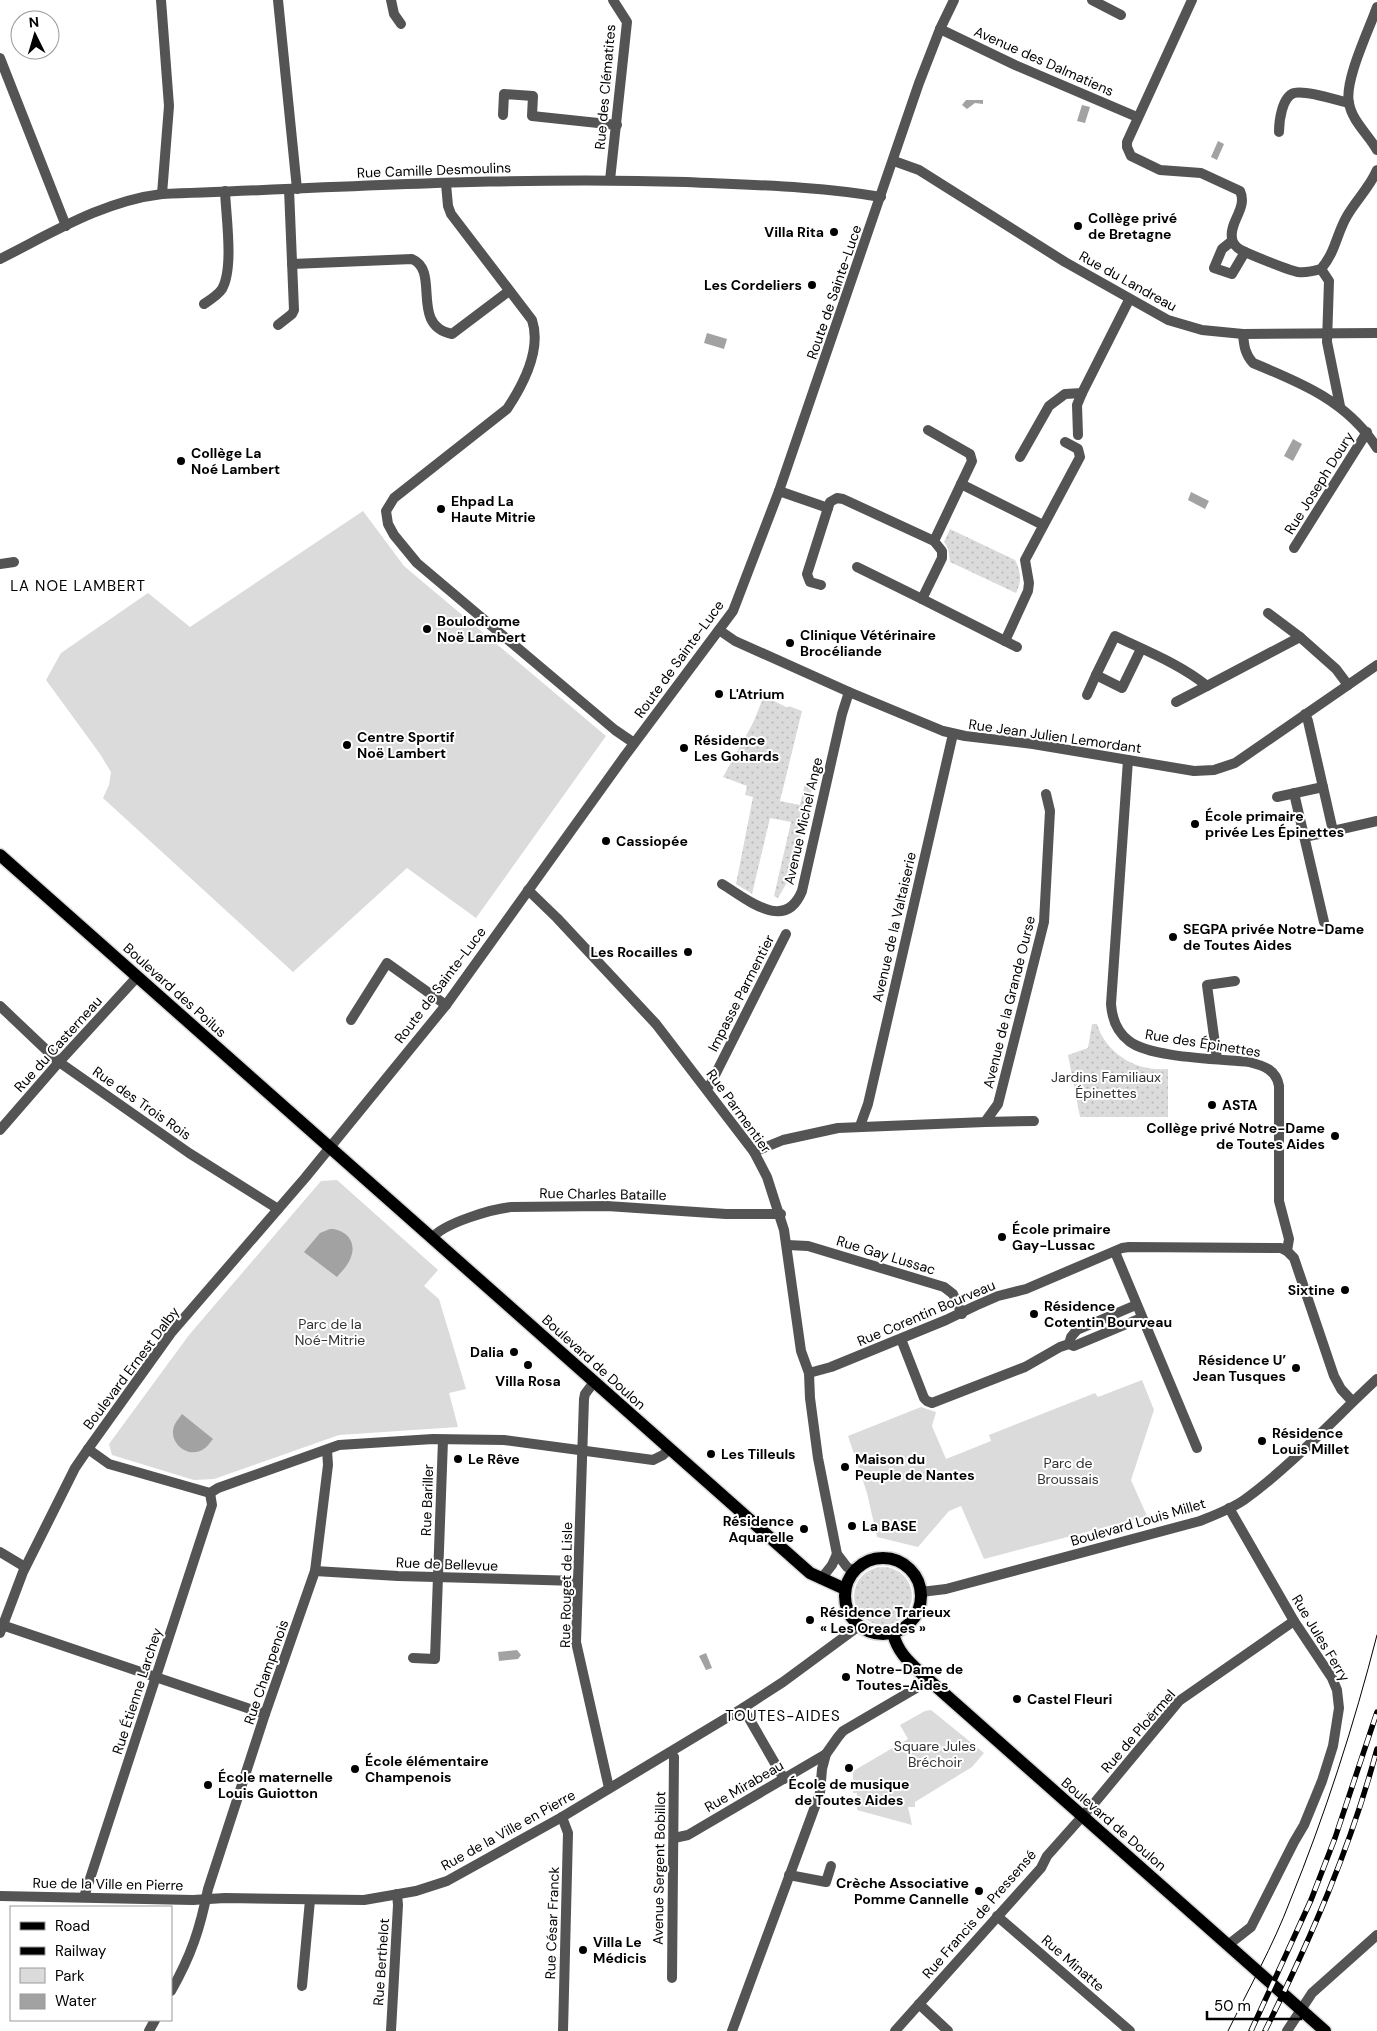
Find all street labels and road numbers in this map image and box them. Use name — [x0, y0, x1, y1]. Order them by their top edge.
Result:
street label: Avenue des Dalmatiens — [971, 22, 1117, 100]
street label: Rue des Clématites — [591, 24, 619, 150]
street label: Rue Camille Desmoulins — [357, 158, 511, 182]
street label: Route de Sainte-Luce — [803, 222, 865, 362]
street label: Rue du Landreau — [1076, 247, 1180, 315]
street label: Rue Joseph Doury — [1280, 428, 1358, 538]
street label: Route de Sainte-Luce — [630, 597, 728, 721]
street label: Rue Jean Julien Lemordant — [967, 715, 1143, 757]
street label: Avenue Michel Ange — [780, 756, 826, 886]
street label: Avenue de la Valtaiserie — [868, 850, 920, 1004]
street label: Avenue de la Grande Ourse — [979, 914, 1039, 1090]
street label: Route de Sainte-Luce — [390, 923, 490, 1047]
street label: Impasse Parmentier — [704, 931, 778, 1055]
street label: Boulevard des Poilus — [120, 939, 230, 1041]
street label: Rue du Casterneau — [10, 992, 106, 1096]
street label: Rue des Épinettes — [1144, 1025, 1262, 1061]
street label: Rue des Trois Rois — [89, 1062, 195, 1144]
street label: Rue Parmentier — [703, 1066, 775, 1156]
street label: Rue Charles Bataille — [539, 1184, 667, 1204]
street label: Rue Gay Lussac — [834, 1231, 938, 1279]
street label: Rue Corentin Bourveau — [854, 1276, 998, 1350]
street label: Boulevard Ernest Dalby — [79, 1303, 183, 1433]
street label: Boulevard de Doulon — [538, 1311, 650, 1413]
street label: Rue Bariller — [417, 1464, 437, 1536]
street label: Boulevard Louis Millet — [1068, 1494, 1208, 1550]
street label: Rue Rouget de Lisle — [556, 1522, 576, 1648]
street label: Rue de Bellevue — [396, 1553, 498, 1575]
street label: Rue Jules Ferry — [1288, 1591, 1354, 1685]
street label: Rue Champenois — [240, 1617, 292, 1727]
street label: Rue Étienne Larchey — [108, 1625, 166, 1757]
street label: Rue de Ploërmel — [1097, 1686, 1179, 1776]
street label: Rue Mirabeau — [701, 1756, 787, 1816]
street label: Boulevard de Doulon — [1058, 1773, 1170, 1875]
street label: Rue de la Ville en Pierre — [438, 1786, 578, 1874]
street label: Avenue Sergent Bobillot — [649, 1791, 669, 1945]
street label: Rue Francis de Pressensé — [918, 1846, 1040, 1982]
street label: Rue César Franck — [541, 1866, 563, 1980]
street label: Rue de la Ville en Pierre — [32, 1874, 184, 1894]
street label: Rue Berthelot — [369, 1918, 393, 2006]
street label: Rue Minatte — [1038, 1931, 1108, 1995]

